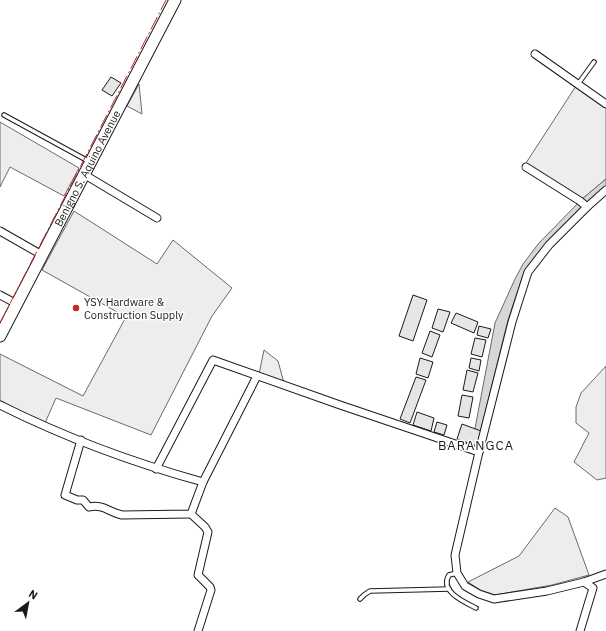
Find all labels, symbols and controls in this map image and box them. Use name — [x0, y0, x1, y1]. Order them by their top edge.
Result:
street label: Benigno S. Aquino Avenue — [51, 108, 123, 229]
place label: YSY Hardware & Construction Supply — [84, 295, 184, 322]
marker: YSY Hardware & Construction Supply — [71, 303, 81, 313]
district label: BARANGCA — [438, 437, 514, 454]
north arrow — [8, 583, 48, 623]
text: N — [26, 586, 40, 603]

